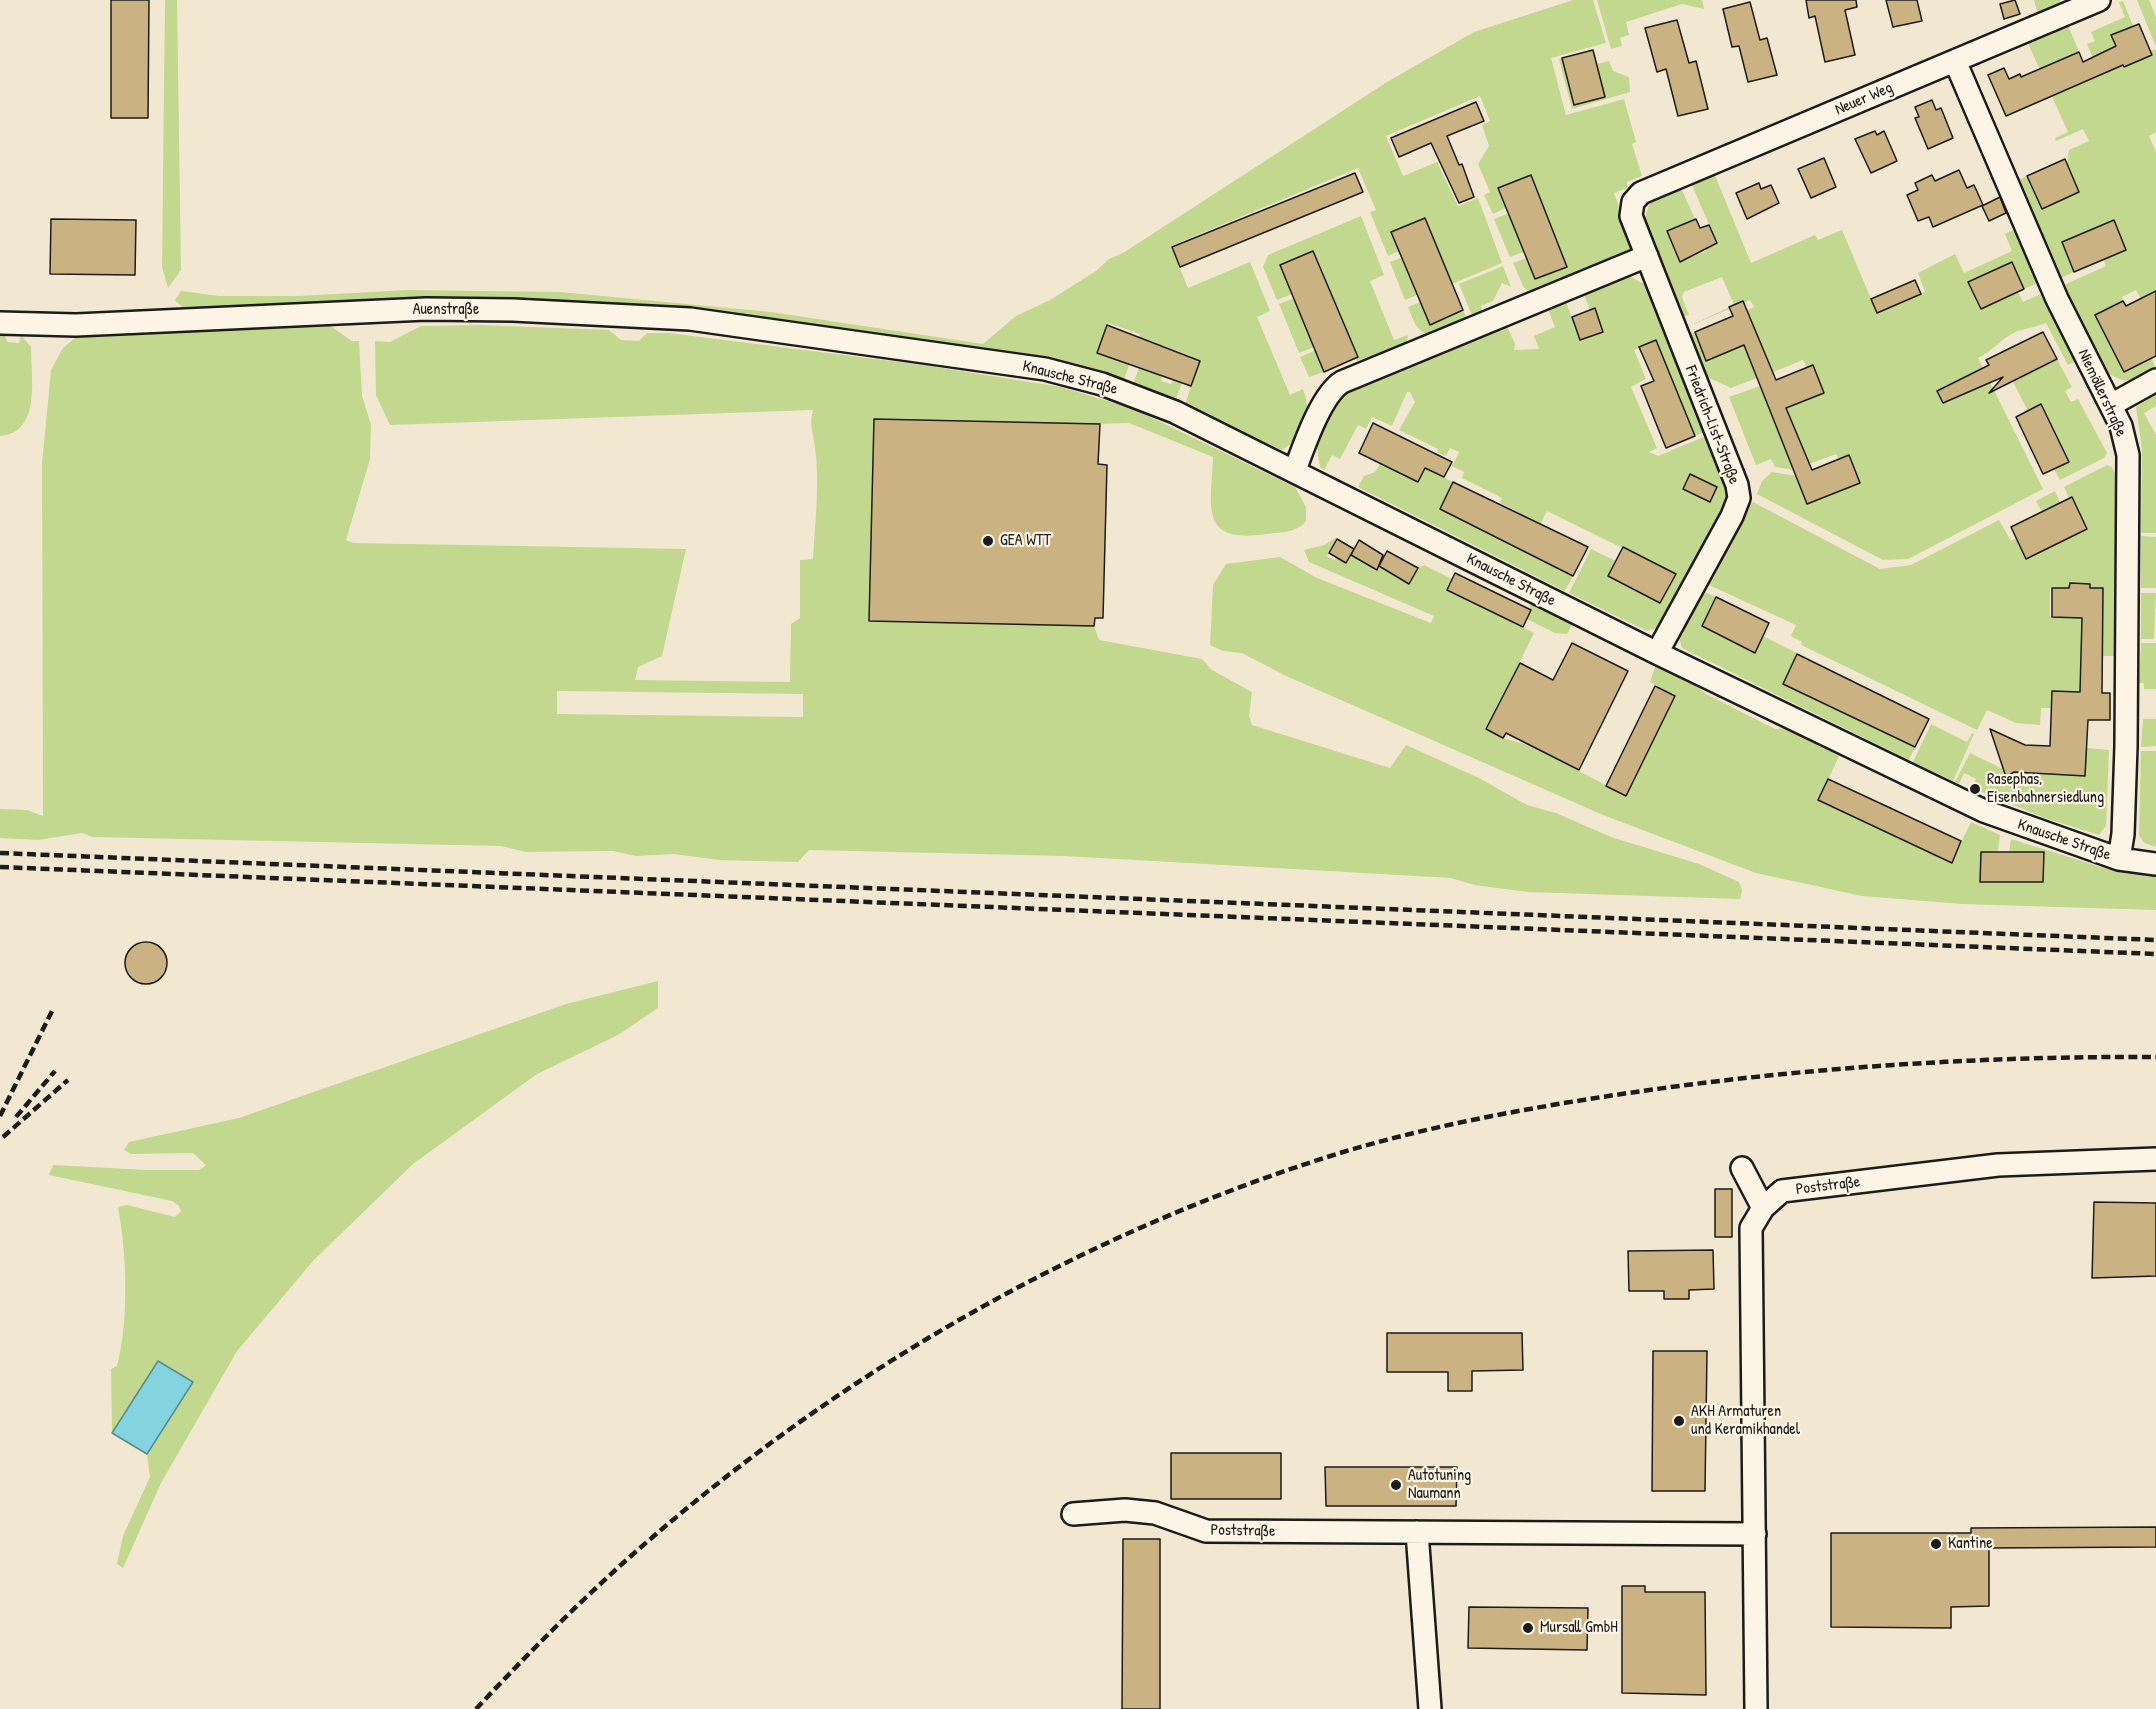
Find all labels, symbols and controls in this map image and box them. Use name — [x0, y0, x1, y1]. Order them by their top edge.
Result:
street label: Neuer Weg — [1832, 78, 1896, 120]
street label: Auenstraße — [413, 300, 479, 320]
street label: Niemöllerstraße — [2073, 346, 2131, 440]
street label: Knausche Straße — [1020, 357, 1120, 399]
street label: Friedrich-List-Straße — [1681, 363, 1743, 487]
place label: GEA WTT — [1000, 531, 1051, 551]
marker: GEA WTT — [981, 534, 995, 548]
street label: Knausche Straße — [1463, 549, 1559, 611]
place label: Rasephas, Eisenbahnersiedlung — [1987, 770, 2104, 808]
marker: Rasephas, Eisenbahnersiedlung — [1968, 782, 1982, 796]
street label: Knausche Straße — [2015, 815, 2113, 865]
street label: Poststraße — [1795, 1173, 1861, 1199]
place label: AKH Armaturen und Keramikhandel — [1691, 1402, 1800, 1440]
marker: AKH Armaturen und Keramikhandel — [1672, 1414, 1686, 1428]
place label: Autotuning Naumann — [1408, 1466, 1471, 1504]
marker: Autotuning Naumann — [1389, 1478, 1403, 1492]
street label: Poststraße — [1210, 1521, 1276, 1541]
place label: Kantine — [1948, 1534, 1993, 1554]
marker: Kantine — [1929, 1537, 1943, 1551]
place label: Mursall GmbH — [1540, 1618, 1618, 1638]
marker: Mursall GmbH — [1521, 1621, 1535, 1635]

